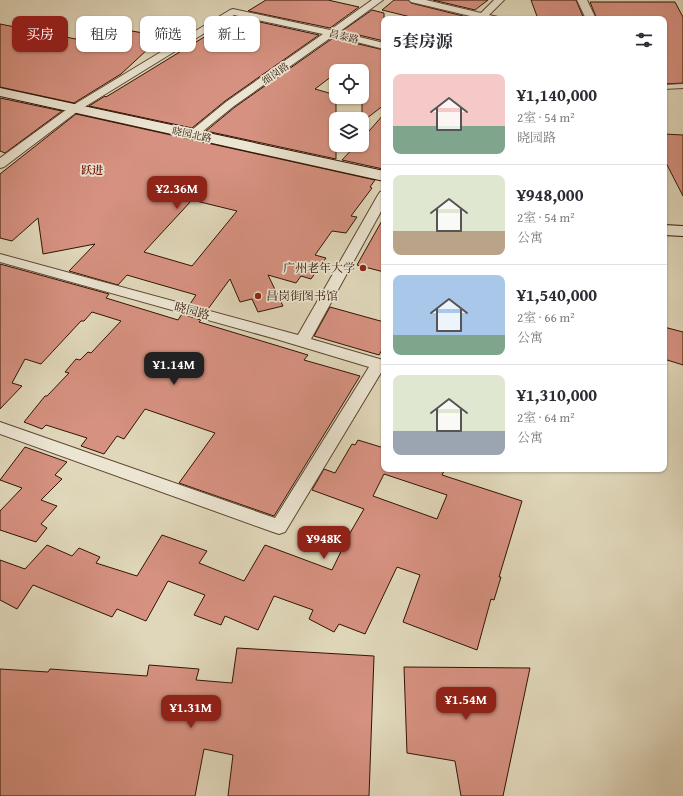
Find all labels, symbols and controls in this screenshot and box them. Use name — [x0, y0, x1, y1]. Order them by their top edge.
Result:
chip: 买房 — [12, 16, 68, 52]
chip: 租房 — [76, 16, 132, 52]
chip: 筛选 — [140, 16, 196, 52]
chip: 新上 — [204, 16, 260, 52]
street label: 昌泰路 — [328, 26, 360, 47]
text: 5套房源 — [393, 28, 453, 53]
icon: filters — [633, 29, 655, 51]
street label: 细岗路 — [259, 59, 292, 88]
map controls — [329, 64, 369, 152]
button: locate — [329, 64, 369, 104]
text: ¥1,140,000 — [517, 82, 597, 107]
icon: home — [425, 90, 473, 138]
text: 2室 · 54 m² — [517, 108, 575, 127]
button: layers — [329, 112, 369, 152]
street label: 晓园北路 — [171, 123, 213, 146]
text: 晓园路 — [517, 128, 556, 147]
district label: 跃进 — [81, 162, 104, 178]
pin: ¥2.36M — [144, 176, 210, 210]
text: ¥2.36M — [156, 179, 198, 198]
text: ¥948,000 — [517, 182, 583, 207]
icon: home — [425, 191, 473, 239]
text: 2室 · 54 m² — [517, 208, 575, 227]
text: 公寓 — [517, 228, 543, 247]
place label: 广州老年大学 — [283, 259, 355, 276]
marker: 广州老年大学 — [358, 263, 368, 273]
text: ¥1,540,000 — [517, 282, 597, 307]
place label: 昌岗街图书馆 — [266, 287, 338, 304]
marker: 昌岗街图书馆 — [253, 291, 263, 301]
icon: home — [425, 291, 473, 339]
street label: 晓园路 — [173, 298, 212, 323]
text: 2室 · 66 m² — [517, 308, 575, 327]
text: 公寓 — [517, 328, 543, 347]
pin: ¥1.14M — [141, 352, 207, 386]
text: ¥1.14M — [153, 355, 195, 374]
text: ¥1,310,000 — [517, 382, 597, 407]
icon: home — [425, 391, 473, 439]
text: 2室 · 64 m² — [517, 408, 575, 427]
text: 公寓 — [517, 428, 543, 447]
pin: ¥948K — [296, 526, 352, 560]
text: ¥948K — [306, 529, 342, 548]
pin: ¥1.54M — [433, 687, 499, 721]
text: ¥1.54M — [445, 690, 487, 709]
pin: ¥1.31M — [158, 695, 224, 729]
text: ¥1.31M — [170, 698, 212, 717]

